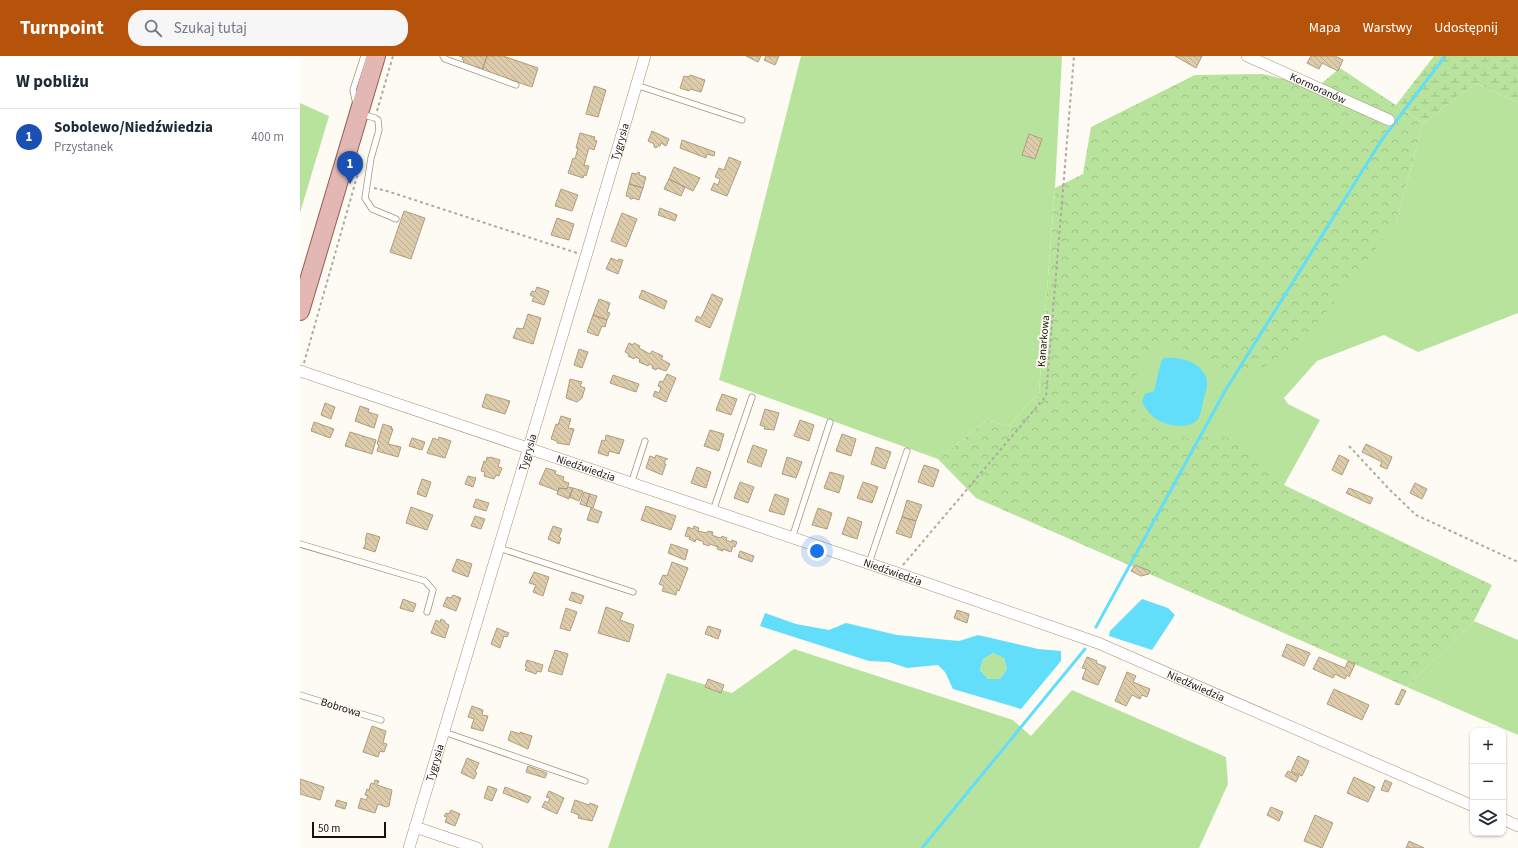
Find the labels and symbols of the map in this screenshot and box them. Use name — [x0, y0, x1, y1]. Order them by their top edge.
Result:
street label: Kormoranów — [1287, 69, 1348, 108]
street label: Tygrysia — [608, 121, 633, 162]
pin: 1 — [337, 151, 363, 184]
street label: Kanarkowa — [1034, 315, 1053, 368]
street label: Tygrysia — [515, 432, 540, 473]
street label: Niedźwiedzia — [554, 451, 617, 485]
your location — [807, 541, 827, 561]
street label: Niedźwiedzia — [861, 555, 924, 589]
street label: Niedźwiedzia — [1165, 667, 1227, 705]
street label: Bobrowa — [319, 694, 363, 721]
street label: Tygrysia — [422, 742, 448, 783]
scale bar — [312, 820, 386, 839]

